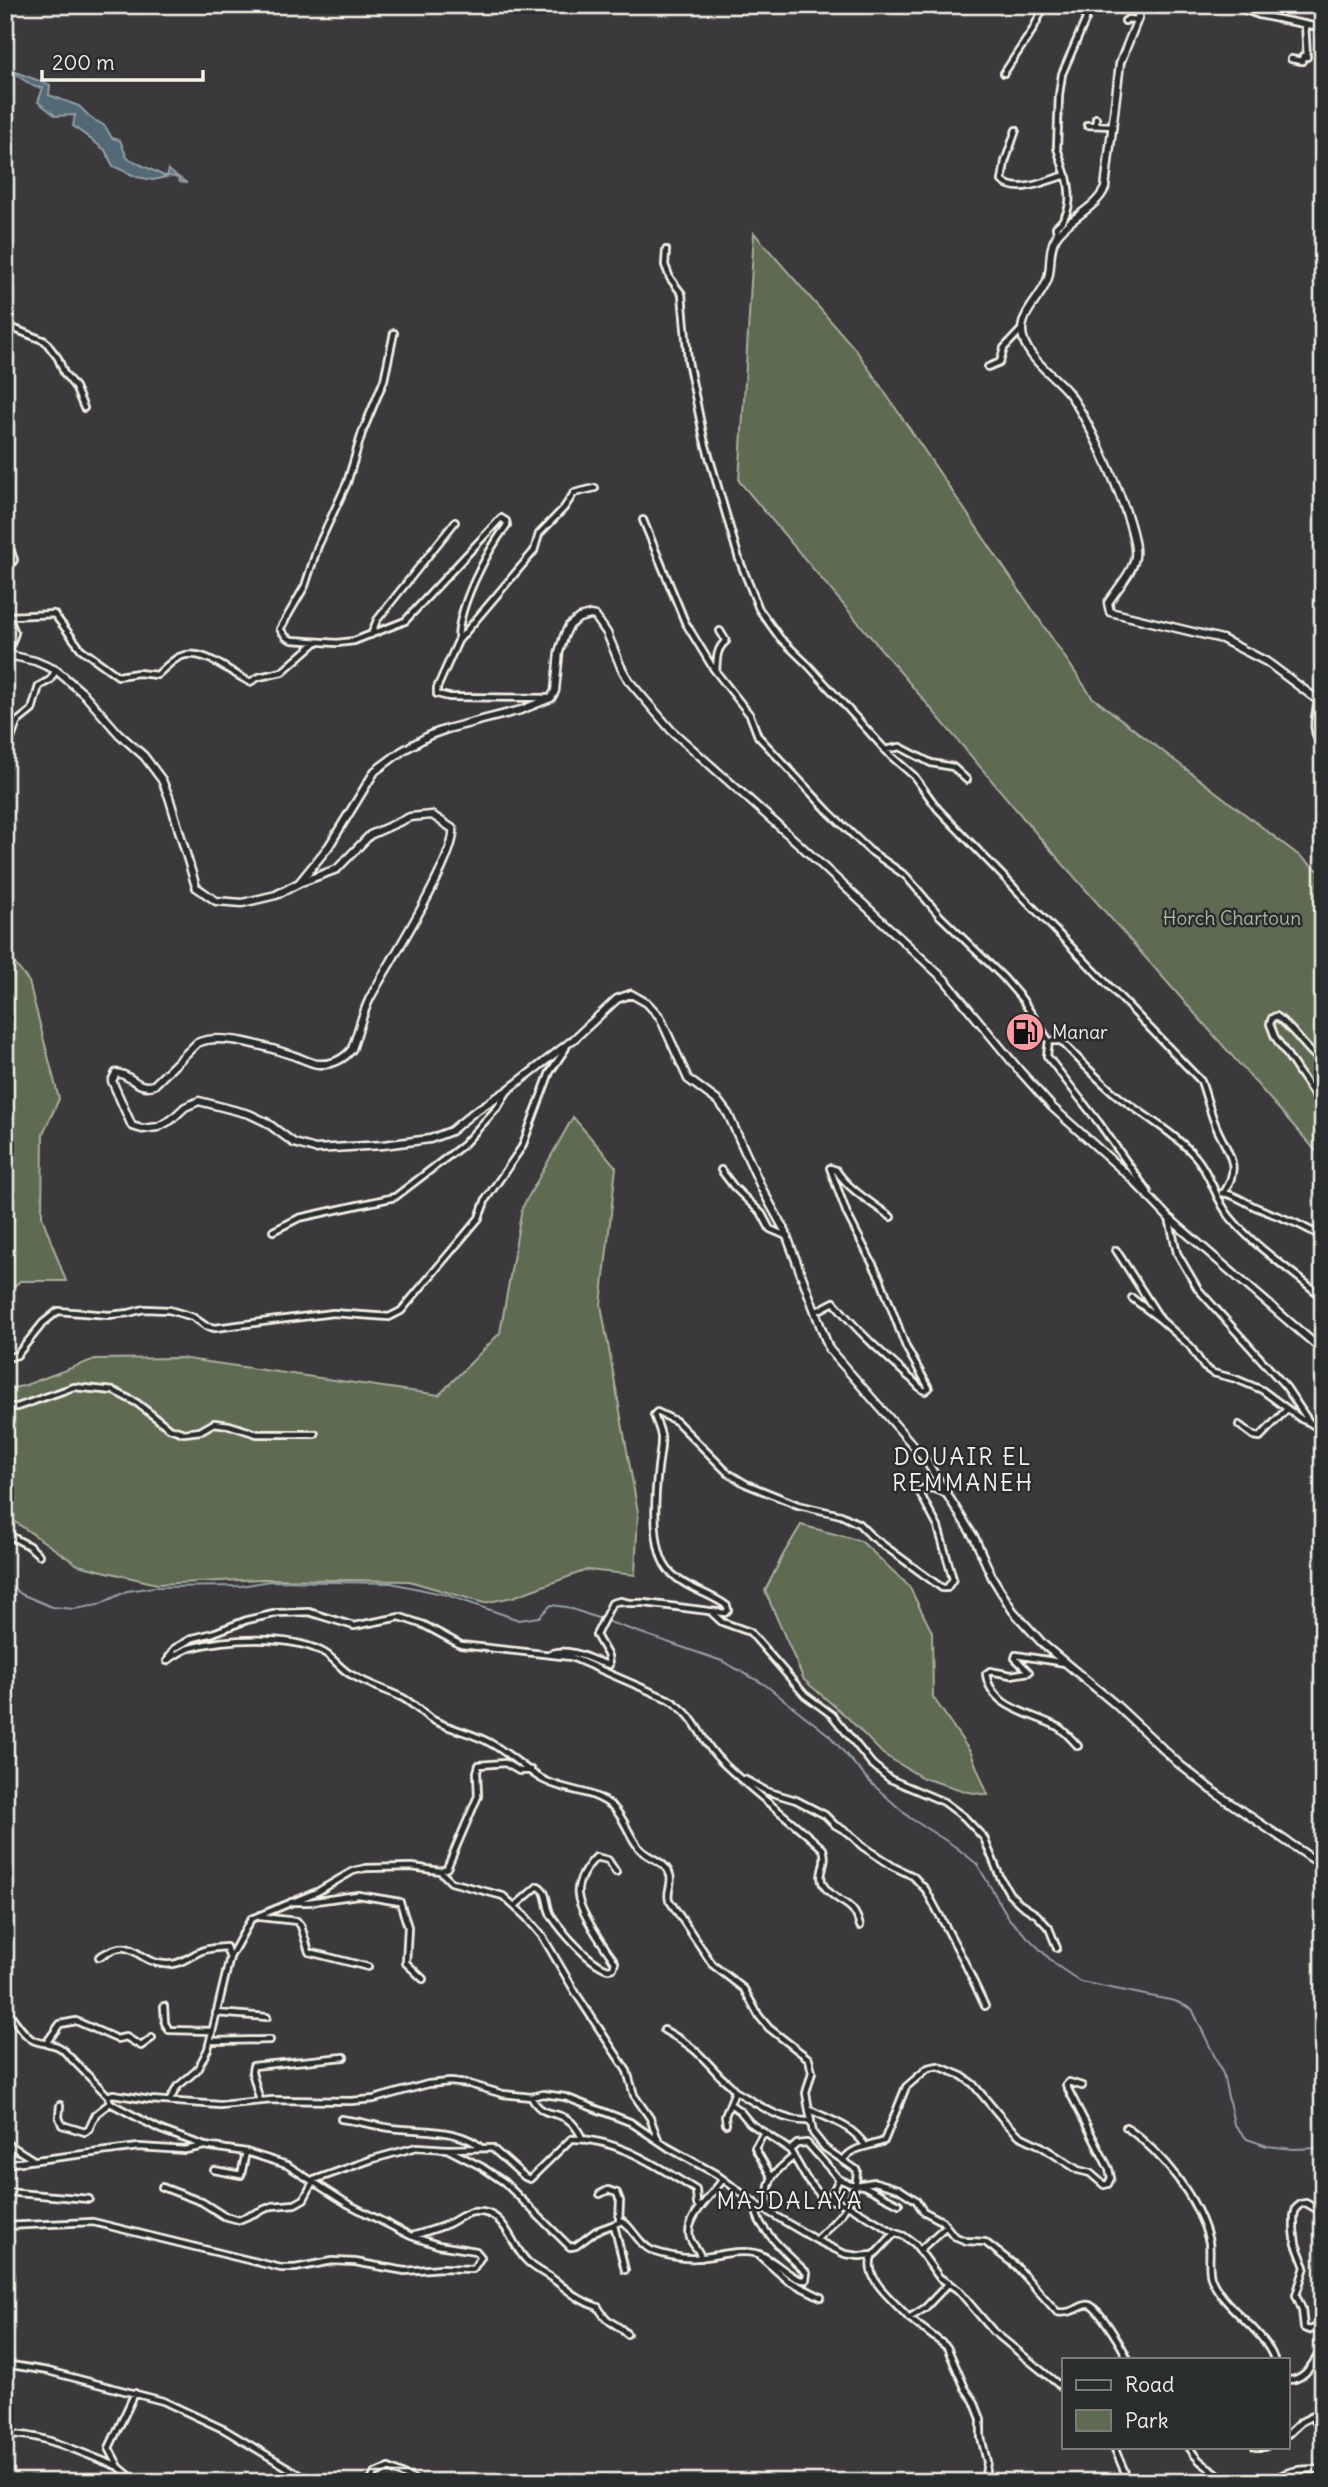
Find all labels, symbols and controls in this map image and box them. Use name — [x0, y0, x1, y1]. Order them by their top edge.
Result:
scale bar — [42, 38, 203, 82]
text: 200 m — [52, 49, 115, 76]
park label: Horch Chartoun — [1163, 906, 1301, 930]
fuel station icon: Manar — [1004, 1011, 1046, 1053]
place label: Manar — [1052, 1020, 1108, 1044]
district label: DOUAIR EL REMMANEH — [892, 1442, 1034, 1497]
district label: MAJDALAYA — [716, 2186, 864, 2215]
legend — [1062, 2358, 1290, 2448]
text: Road — [1125, 2371, 1174, 2398]
text: Park — [1125, 2407, 1168, 2434]

